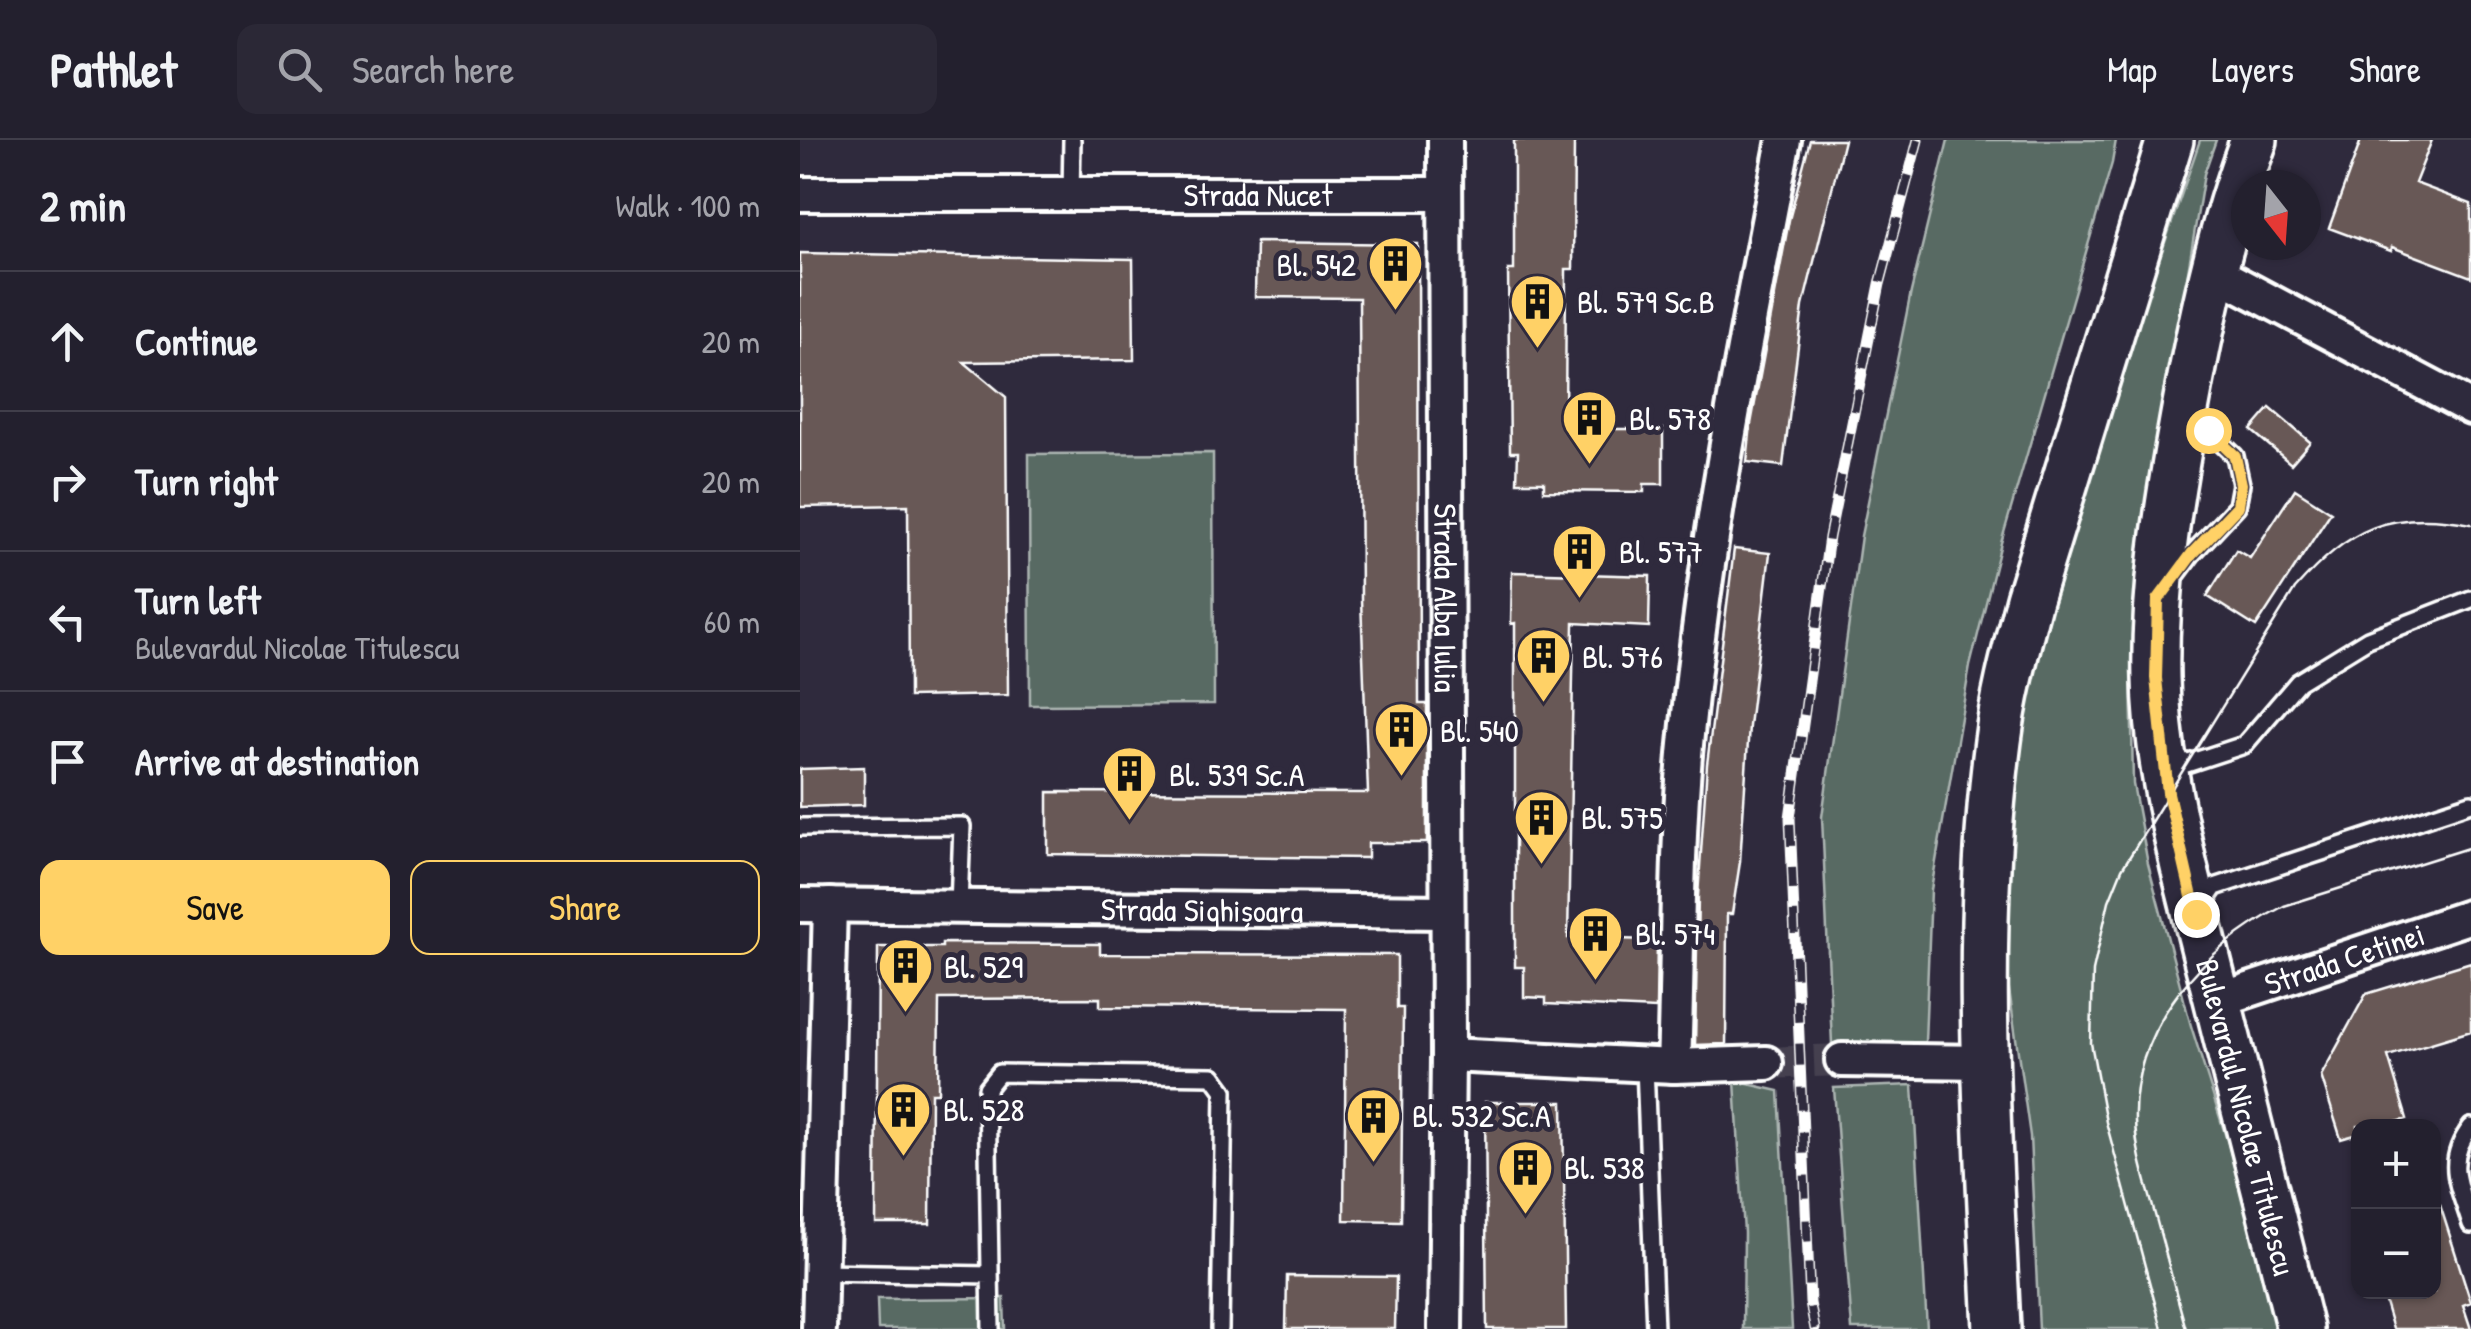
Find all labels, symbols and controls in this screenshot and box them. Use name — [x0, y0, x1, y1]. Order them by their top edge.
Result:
search box — [237, 24, 937, 114]
text: Pathlet — [50, 37, 177, 102]
icon: search — [272, 42, 327, 97]
text: Search here — [352, 43, 514, 95]
text: Map — [2107, 46, 2157, 93]
text: Layers — [2212, 46, 2294, 93]
text: Share — [2349, 46, 2421, 93]
north arrow — [2231, 170, 2321, 260]
street label: Strada Nucet — [1183, 173, 1334, 216]
text: 2 min — [40, 177, 126, 234]
text: Walk · 100 m — [615, 184, 760, 227]
building icon: Bl. 542 — [1365, 234, 1425, 313]
place label: Bl. 542 — [1277, 243, 1356, 286]
building icon: Bl. 579 Sc.B — [1508, 271, 1568, 350]
place label: Bl. 579 Sc.B — [1577, 280, 1715, 323]
icon: ahead — [40, 314, 95, 369]
text: Continue — [135, 315, 257, 367]
text: 20 m — [702, 320, 760, 363]
building icon: Bl. 578 — [1560, 388, 1620, 467]
place label: Bl. 578 — [1629, 397, 1711, 440]
route start — [2186, 408, 2232, 454]
icon: right — [40, 454, 95, 509]
text: Turn right — [135, 455, 278, 507]
text: 20 m — [702, 460, 760, 503]
street label: Strada Alba Iulia — [1425, 504, 1468, 692]
building icon: Bl. 577 — [1550, 521, 1610, 600]
place label: Bl. 577 — [1619, 530, 1703, 573]
text: Turn left — [135, 574, 260, 626]
icon: left — [40, 594, 95, 649]
text: 60 m — [704, 600, 760, 643]
text: Bulevardul Nicolae Titulescu — [135, 626, 459, 669]
building icon: Bl. 576 — [1513, 626, 1573, 705]
place label: Bl. 576 — [1582, 635, 1663, 678]
building icon: Bl. 540 — [1371, 700, 1431, 779]
place label: Bl. 540 — [1440, 709, 1519, 752]
icon: arrive — [40, 734, 95, 789]
text: Arrive at destination — [135, 735, 419, 787]
building icon: Bl. 539 Sc.A — [1100, 744, 1160, 823]
place label: Bl. 539 Sc.A — [1169, 753, 1305, 796]
building icon: Bl. 575 — [1512, 787, 1572, 866]
place label: Bl. 575 — [1581, 796, 1663, 839]
button: Save — [40, 860, 390, 955]
button: Share — [410, 860, 760, 955]
street label: Strada Sighișoara — [1101, 887, 1303, 932]
route end — [2174, 892, 2220, 938]
building icon: Bl. 574 — [1566, 903, 1626, 982]
place label: Bl. 574 — [1635, 912, 1715, 955]
street label: Strada Cetinei — [2259, 912, 2430, 1005]
building icon: Bl. 529 — [875, 936, 935, 1015]
place label: Bl. 529 — [944, 945, 1023, 988]
street label: Bulevardul Nicolae Titulescu — [2186, 954, 2307, 1280]
building icon: Bl. 528 — [874, 1079, 934, 1158]
building icon: Bl. 532 Sc.A — [1343, 1085, 1403, 1164]
place label: Bl. 528 — [943, 1088, 1024, 1131]
place label: Bl. 532 Sc.A — [1412, 1094, 1551, 1137]
map controls — [2351, 1119, 2441, 1299]
button: + — [2351, 1119, 2441, 1209]
building icon: Bl. 538 — [1495, 1137, 1555, 1216]
place label: Bl. 538 — [1564, 1146, 1645, 1189]
button: − — [2351, 1209, 2441, 1299]

